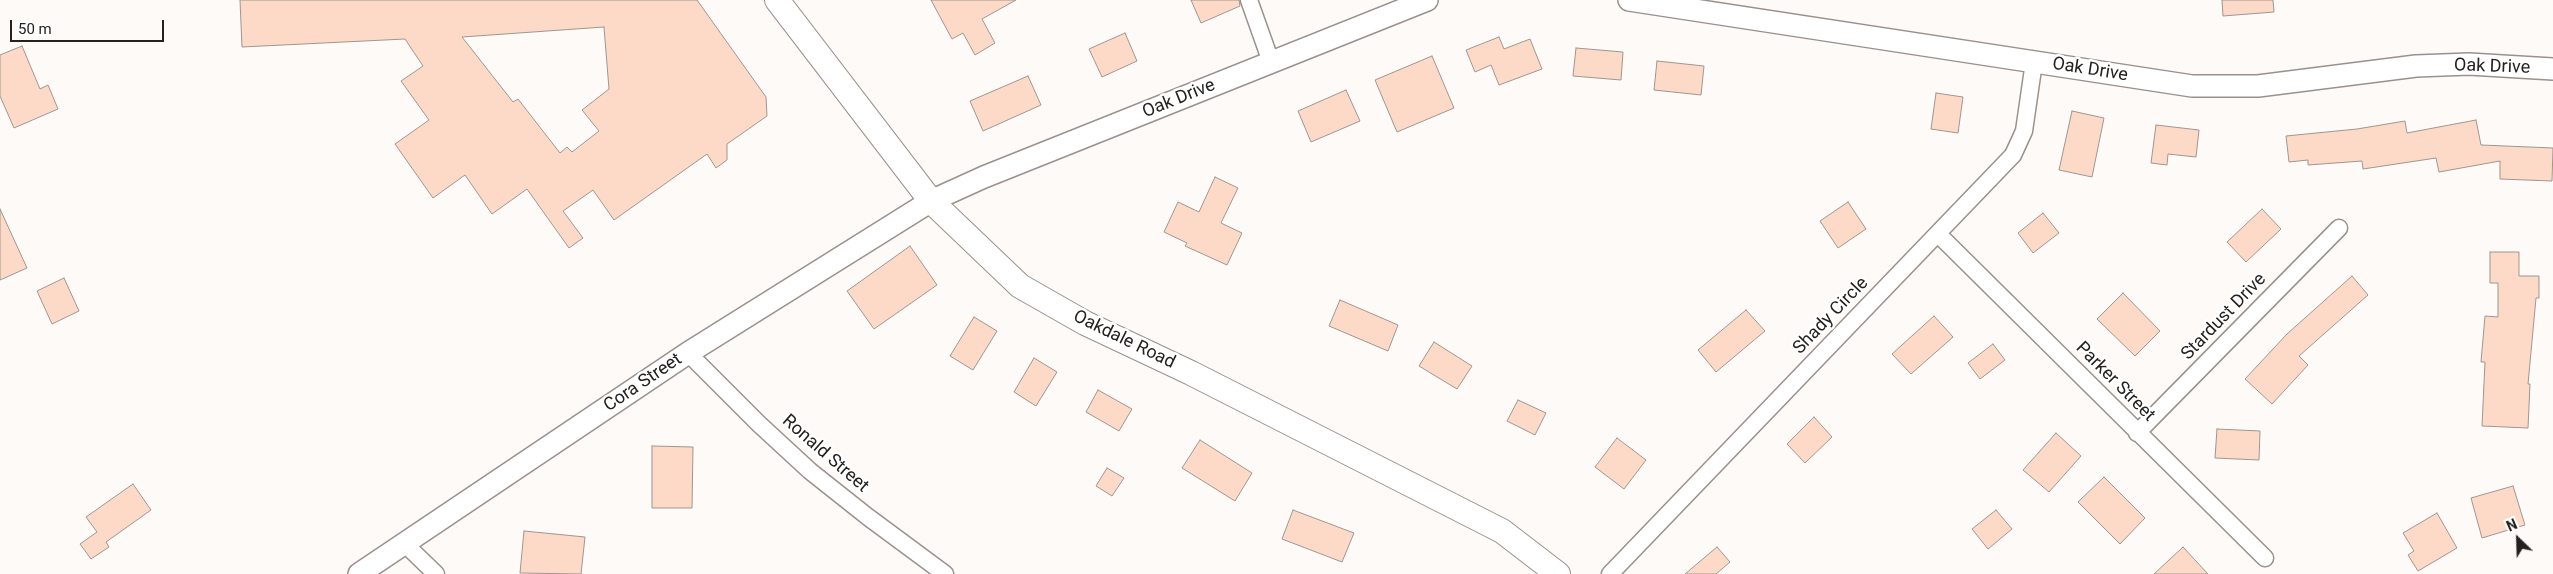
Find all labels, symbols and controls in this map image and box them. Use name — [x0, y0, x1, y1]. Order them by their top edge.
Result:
scale bar — [12, 10, 166, 42]
text: 50 m — [18, 20, 52, 38]
street label: Oak Drive — [2051, 53, 2129, 87]
street label: Oak Drive — [2454, 55, 2530, 79]
street label: Oak Drive — [1140, 75, 1218, 123]
street label: Stardust Drive — [2177, 269, 2271, 365]
street label: Shady Circle — [1789, 273, 1873, 359]
street label: Oakdale Road — [1069, 306, 1179, 374]
street label: Parker Street — [2071, 338, 2159, 426]
street label: Cora Street — [600, 349, 686, 417]
street label: Ronald Street — [777, 411, 873, 497]
north arrow — [2493, 514, 2543, 564]
text: N — [2504, 516, 2520, 535]

